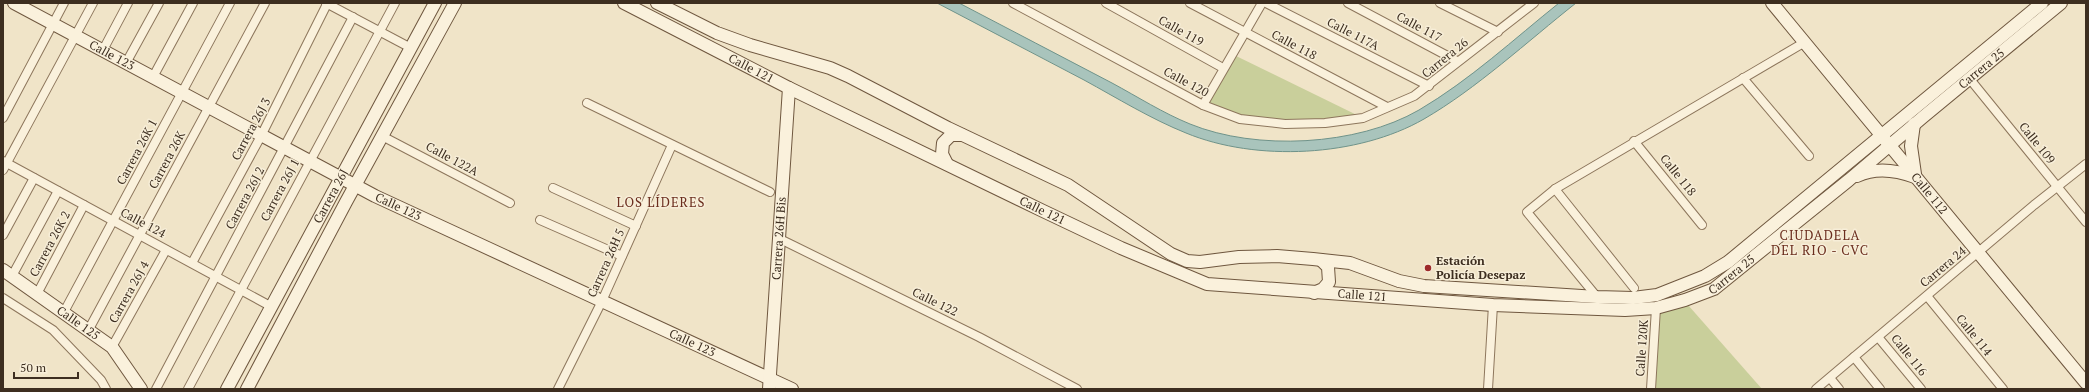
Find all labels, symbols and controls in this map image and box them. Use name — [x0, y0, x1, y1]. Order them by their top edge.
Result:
street label: Calle 117 — [1394, 8, 1444, 45]
street label: Calle 119 — [1156, 12, 1206, 49]
street label: Calle 117A — [1325, 14, 1383, 53]
street label: Calle 118 — [1269, 26, 1319, 63]
street label: Carrera 26 — [1418, 34, 1471, 81]
street label: Calle 123 — [87, 37, 137, 73]
street label: Carrera 25 — [1955, 45, 2007, 92]
street label: Calle 121 — [726, 50, 777, 86]
street label: Calle 120 — [1161, 63, 1211, 100]
street label: Carrera 26J 3 — [228, 95, 273, 163]
street label: Carrera 26K 1 — [113, 116, 160, 187]
street label: Calle 109 — [2016, 119, 2059, 167]
street label: Carrera 26K — [145, 128, 188, 191]
street label: Calle 122A — [423, 138, 482, 179]
street label: Calle 118 — [1657, 151, 1700, 199]
street label: Carrera 26J 1 — [257, 156, 302, 224]
street label: Carrera 26J 2 — [222, 164, 267, 232]
street label: Carrera 26J — [310, 166, 351, 226]
street label: Calle 112 — [1908, 169, 1951, 217]
street label: Calle 123 — [373, 189, 424, 223]
district label: LOS LÍDERES — [617, 193, 705, 211]
street label: Calle 121 — [1017, 193, 1068, 227]
street label: Carrera 26H Bis — [768, 196, 789, 280]
street label: Calle 124 — [118, 204, 169, 241]
street label: Carrera 26K 2 — [26, 208, 73, 279]
street label: Carrera 26H 5 — [584, 226, 627, 299]
district label: CIUDADELA DEL RIO - CVC — [1771, 226, 1869, 259]
street label: Carrera 24 — [1917, 243, 1969, 290]
street label: Carrera 25 — [1706, 251, 1758, 297]
place label: Estación Policía Desepaz — [1436, 253, 1525, 282]
street label: Carrera 26J 4 — [105, 258, 152, 325]
marker: Estación Policía Desepaz — [1423, 263, 1433, 273]
street label: Calle 122 — [910, 284, 961, 319]
street label: Calle 121 — [1337, 286, 1387, 304]
street label: Calle 125 — [54, 302, 103, 343]
street label: Calle 114 — [1953, 311, 1996, 359]
street label: Calle 120K — [1632, 319, 1651, 377]
street label: Calle 123 — [667, 325, 718, 360]
street label: Calle 116 — [1888, 331, 1931, 379]
scale bar — [14, 354, 78, 380]
text: 50 m — [20, 360, 47, 375]

